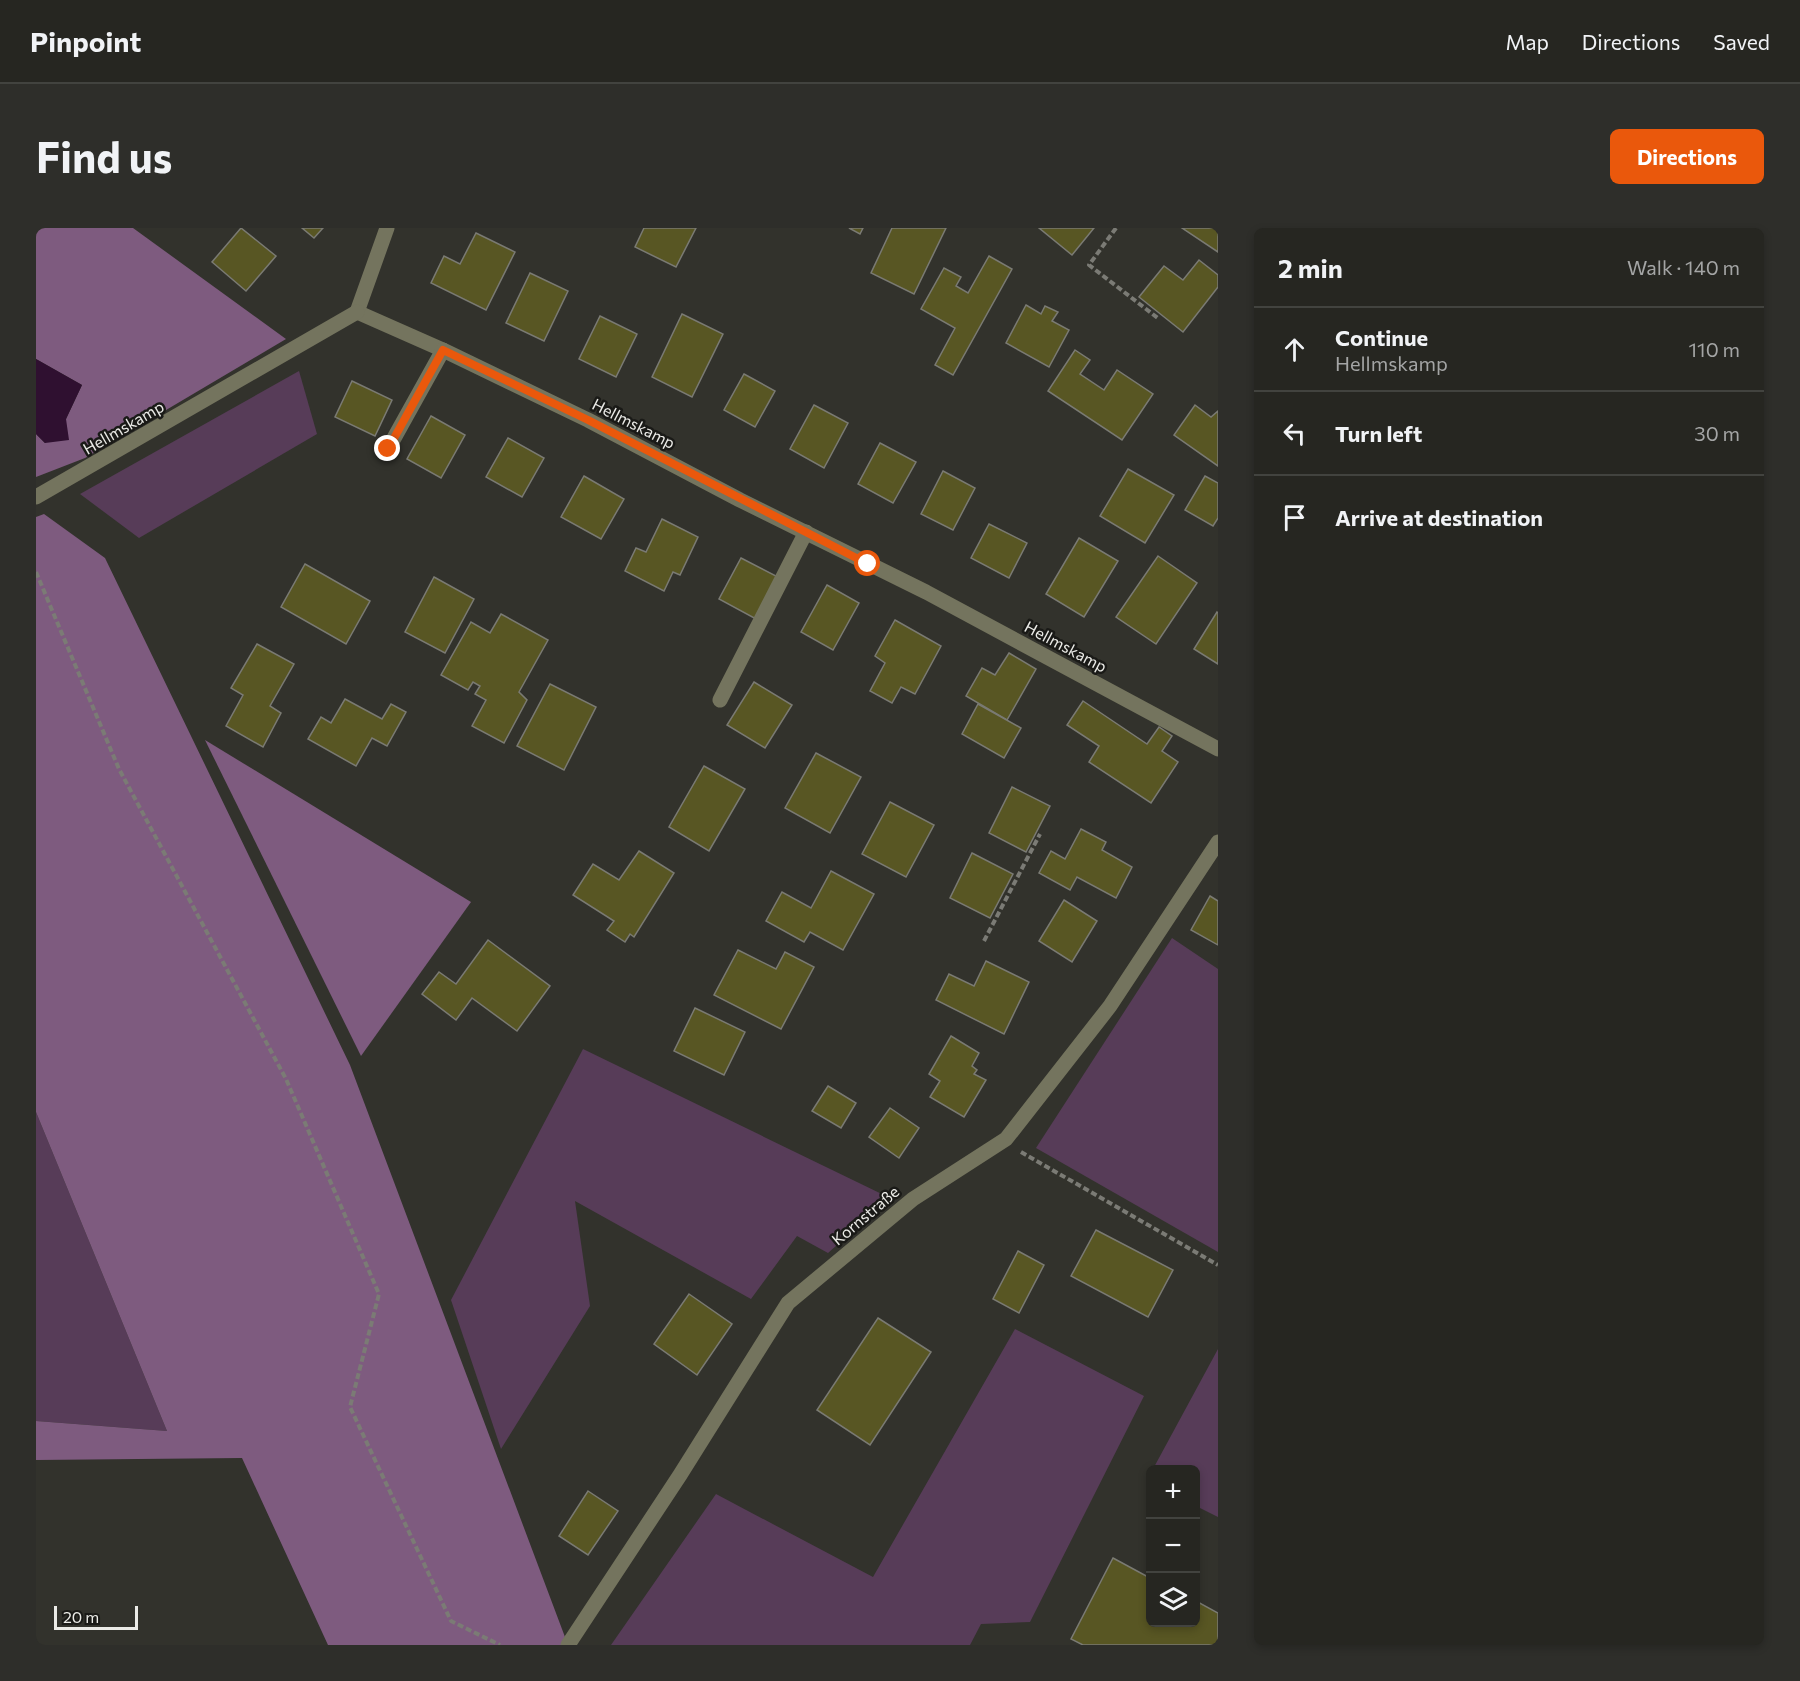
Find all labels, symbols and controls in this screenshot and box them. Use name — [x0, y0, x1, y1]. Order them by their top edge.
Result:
text: Pinpoint — [30, 24, 141, 58]
text: Map — [1506, 29, 1549, 54]
text: Directions — [1582, 29, 1680, 54]
text: Saved — [1713, 29, 1770, 54]
button: Directions — [1610, 129, 1764, 184]
text: Find us — [36, 130, 172, 182]
text: 2 min — [1278, 252, 1343, 283]
text: Walk · 140 m — [1627, 255, 1740, 279]
text: Continue — [1335, 324, 1428, 351]
icon: ahead — [1278, 333, 1311, 366]
text: 110 m — [1689, 337, 1740, 361]
text: Hellmskamp — [1335, 351, 1448, 375]
street label: Hellmskamp — [589, 394, 679, 452]
street label: Hellmskamp — [79, 396, 167, 458]
icon: left — [1278, 417, 1311, 450]
text: Turn left — [1335, 420, 1422, 447]
text: 30 m — [1694, 421, 1740, 445]
route end — [374, 435, 400, 461]
icon: arrive — [1278, 501, 1311, 534]
text: Arrive at destination — [1335, 504, 1543, 531]
route start — [854, 550, 880, 576]
street label: Hellmskamp — [1022, 616, 1110, 676]
street label: Kornstraße — [828, 1181, 902, 1249]
map controls — [1146, 1465, 1200, 1627]
button: + — [1146, 1465, 1200, 1519]
button: − — [1146, 1519, 1200, 1573]
button: layers — [1146, 1573, 1200, 1627]
scale bar — [54, 1603, 138, 1630]
text: 20 m — [63, 1607, 99, 1626]

